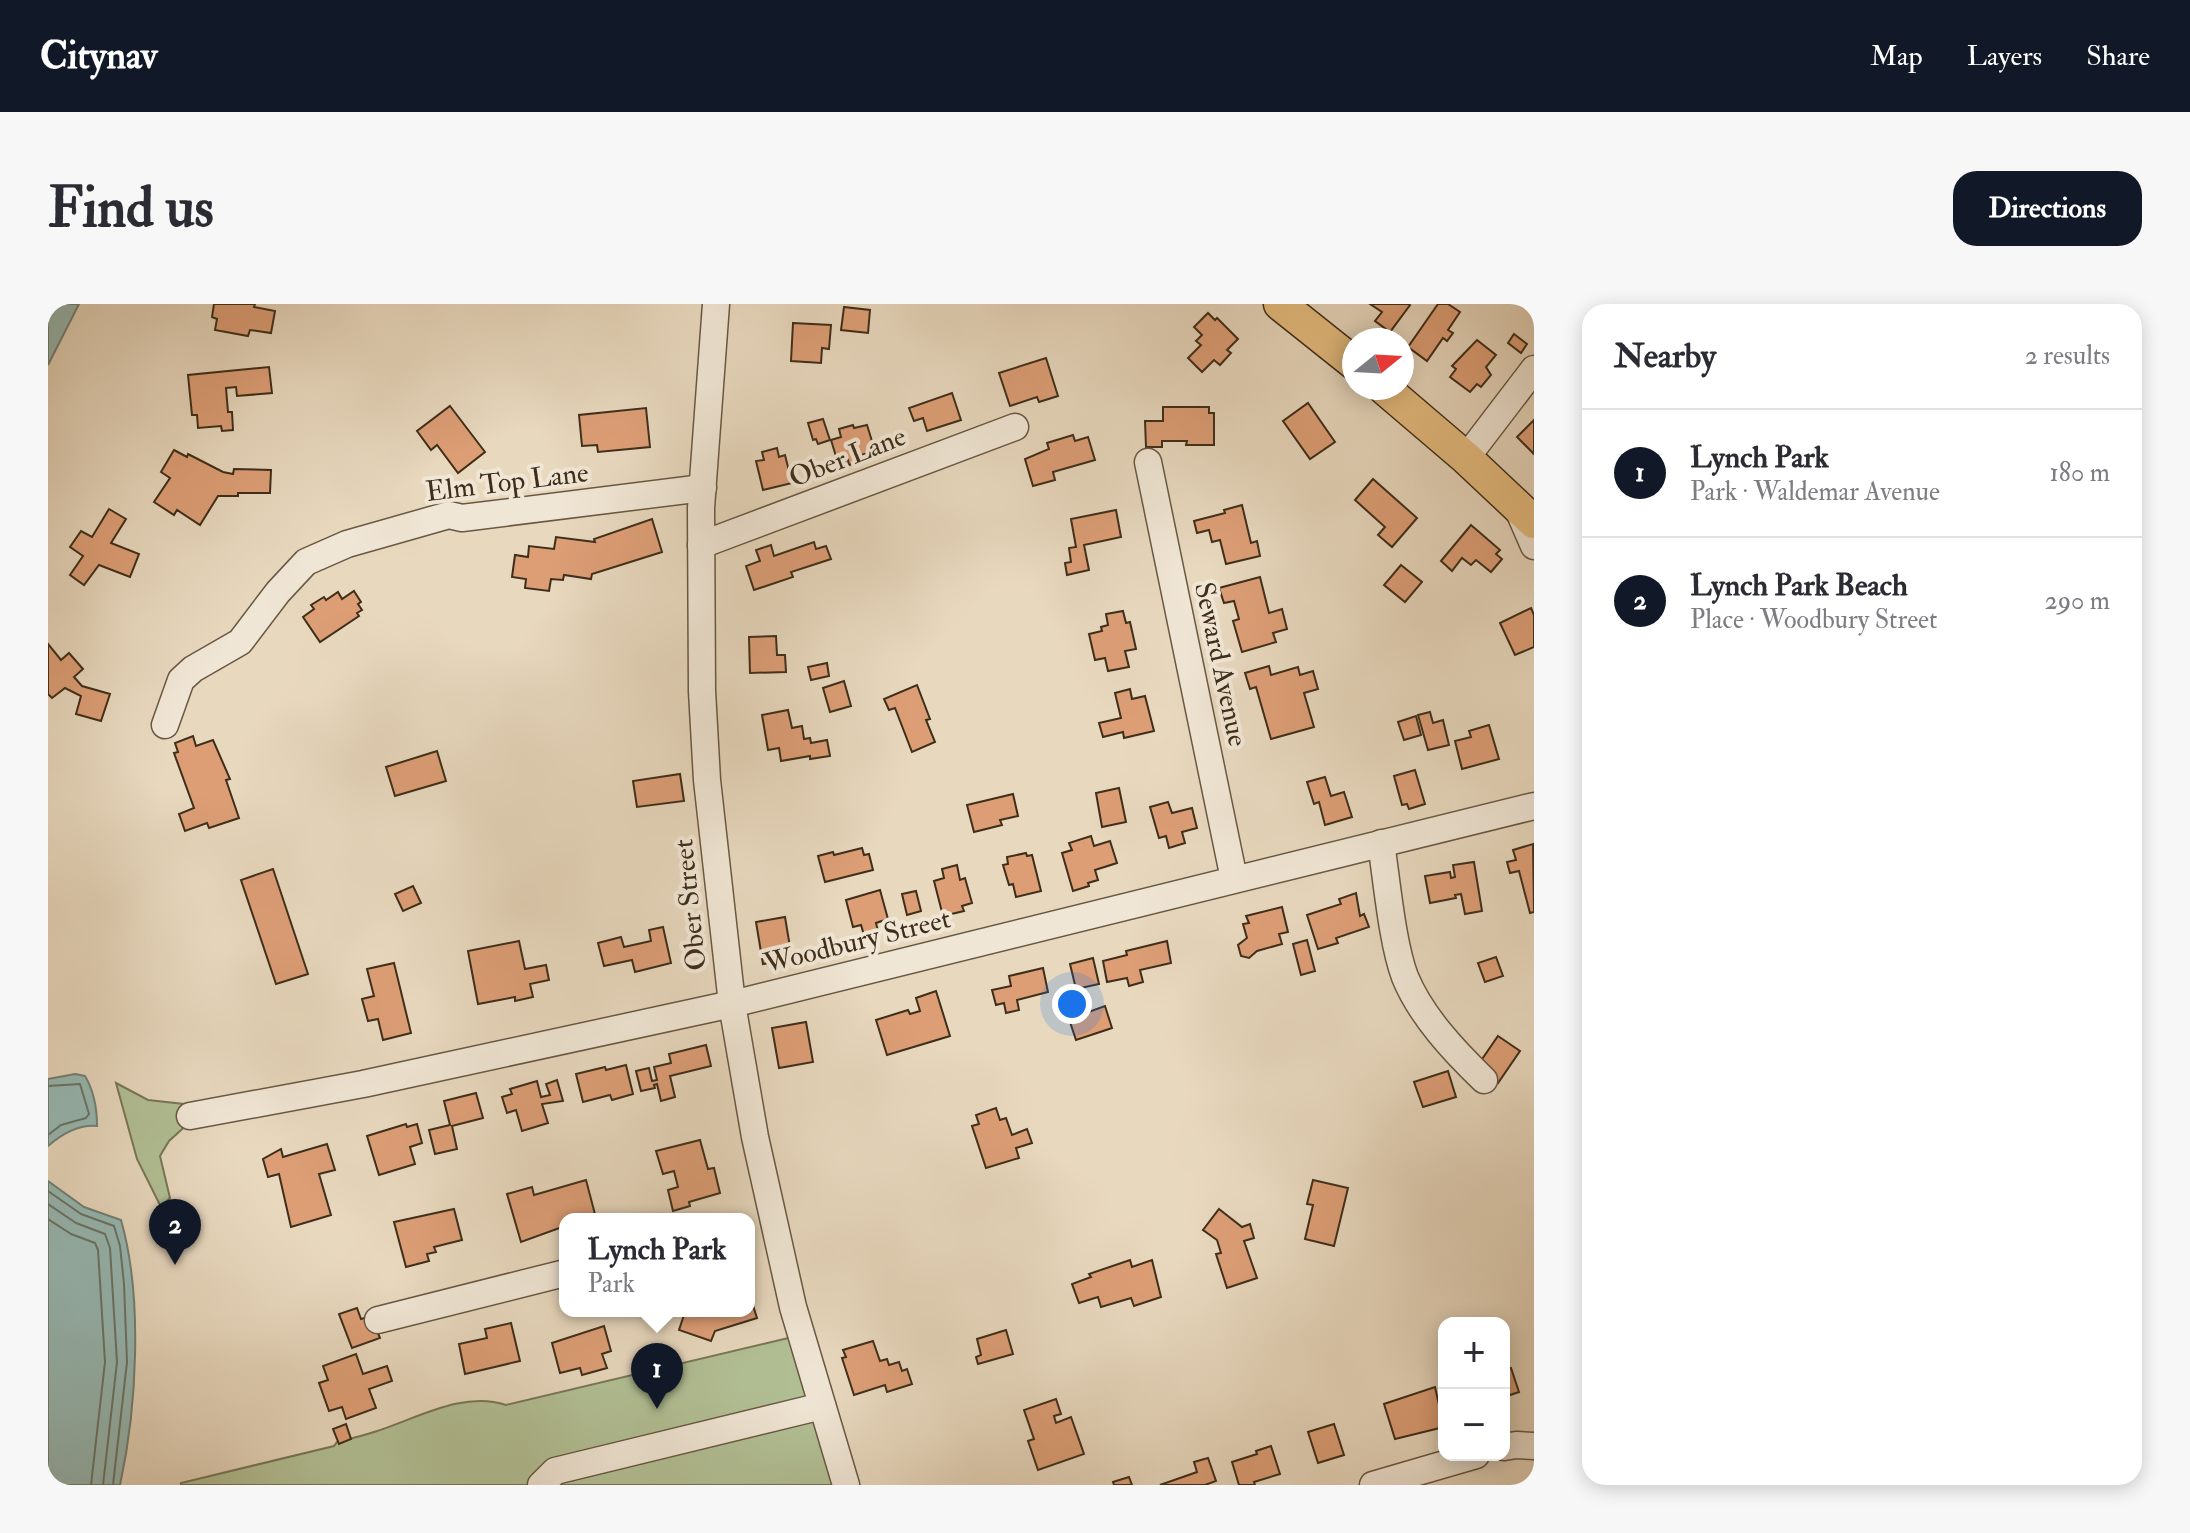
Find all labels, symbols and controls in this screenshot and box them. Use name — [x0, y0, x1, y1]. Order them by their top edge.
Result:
text: Citynav — [40, 32, 157, 80]
text: Map — [1870, 39, 1923, 74]
text: Layers — [1967, 39, 2042, 74]
text: Share — [2086, 39, 2150, 74]
button: Directions — [1953, 171, 2142, 246]
text: Find us — [48, 173, 214, 244]
north arrow — [1342, 328, 1414, 400]
text: Nearby — [1614, 335, 1716, 378]
text: 2 results — [2025, 340, 2110, 372]
street label: Ober Lane — [784, 419, 911, 496]
text: Lynch Park — [1690, 439, 1829, 476]
street label: Elm Top Lane — [424, 455, 591, 510]
text: 1 — [1635, 457, 1645, 489]
text: 180 m — [2050, 457, 2110, 489]
text: Park · Waldemar Avenue — [1690, 476, 1940, 508]
text: Lynch Park Beach — [1690, 567, 1908, 604]
street label: Seward Avenue — [1186, 579, 1255, 750]
text: 2 — [1633, 585, 1647, 617]
text: 290 m — [2045, 585, 2110, 617]
text: Place · Woodbury Street — [1690, 604, 1937, 636]
street label: Ober Street — [666, 837, 715, 972]
street label: Woodbury Street — [759, 901, 954, 982]
your location — [1052, 984, 1092, 1024]
pin: 2 — [149, 1199, 201, 1265]
popup — [559, 1213, 755, 1317]
text: Lynch Park — [588, 1231, 726, 1268]
text: Park — [588, 1268, 635, 1300]
map controls — [1438, 1317, 1510, 1461]
button: + — [1438, 1317, 1510, 1389]
pin: 1 — [631, 1343, 683, 1409]
button: − — [1438, 1389, 1510, 1461]

